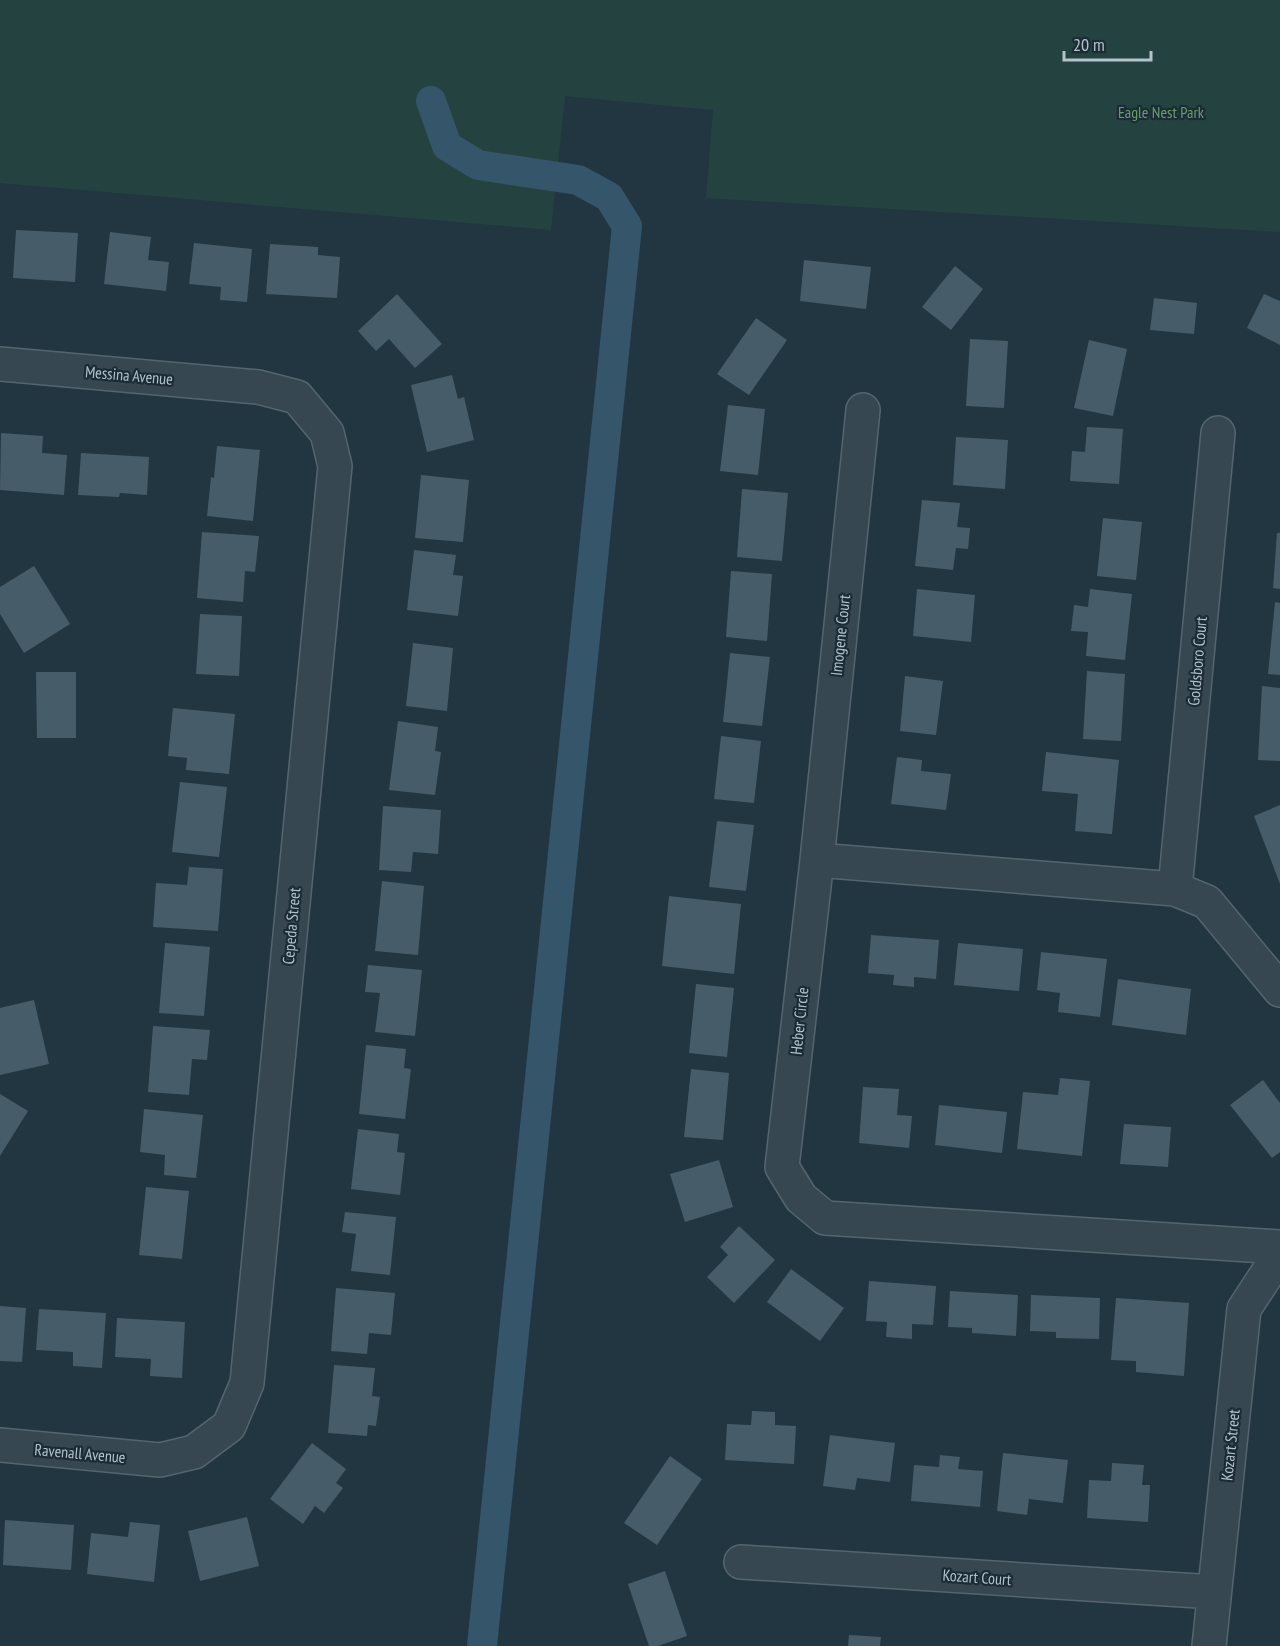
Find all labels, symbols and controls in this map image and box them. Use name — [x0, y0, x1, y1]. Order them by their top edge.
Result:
scale bar — [1064, 24, 1151, 62]
text: 20 m — [1073, 33, 1105, 56]
park label: Eagle Nest Park — [1118, 102, 1205, 122]
street label: Messina Avenue — [84, 361, 174, 389]
street label: Imogene Court — [826, 593, 854, 677]
street label: Goldsboro Court — [1183, 615, 1211, 706]
street label: Cepeda Street — [278, 886, 304, 965]
street label: Heber Circle — [786, 986, 812, 1056]
street label: Kozart Street — [1216, 1408, 1244, 1482]
street label: Ravenall Avenue — [34, 1439, 126, 1467]
street label: Kozart Court — [942, 1565, 1013, 1589]

